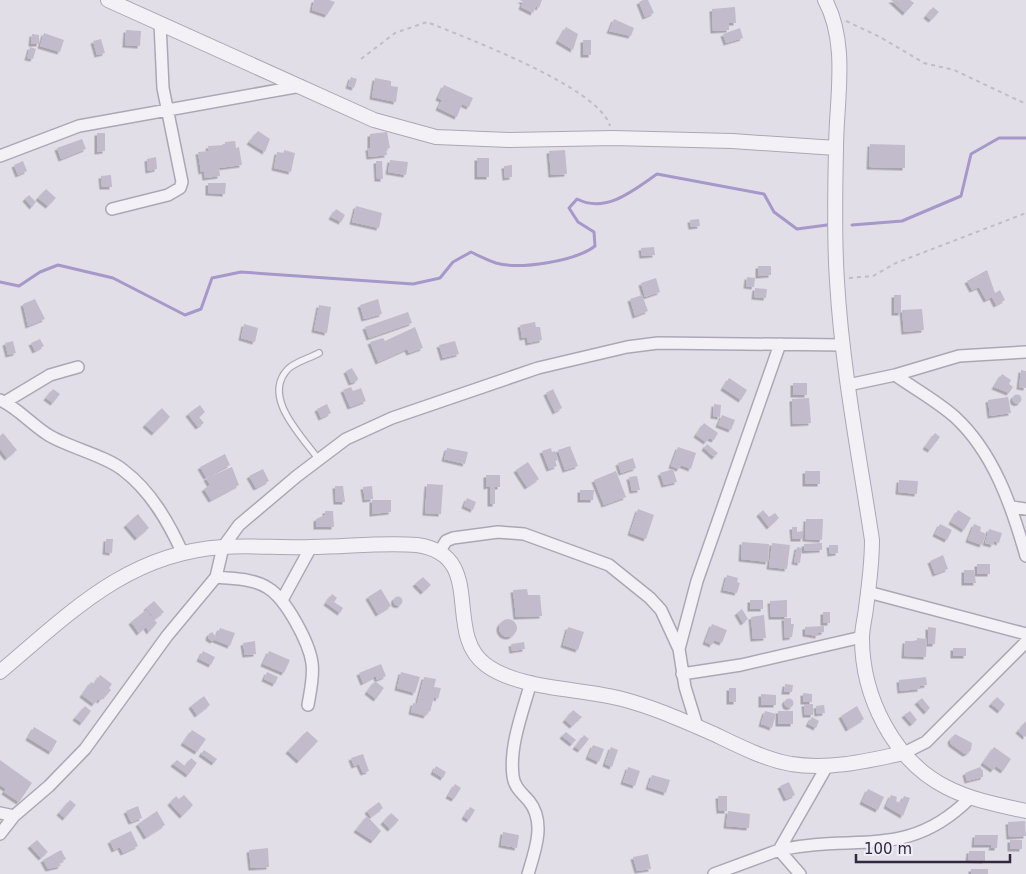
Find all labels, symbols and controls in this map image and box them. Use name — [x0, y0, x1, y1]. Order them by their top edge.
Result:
scale bar — [856, 832, 1010, 864]
text: 100 m — [864, 840, 912, 858]

